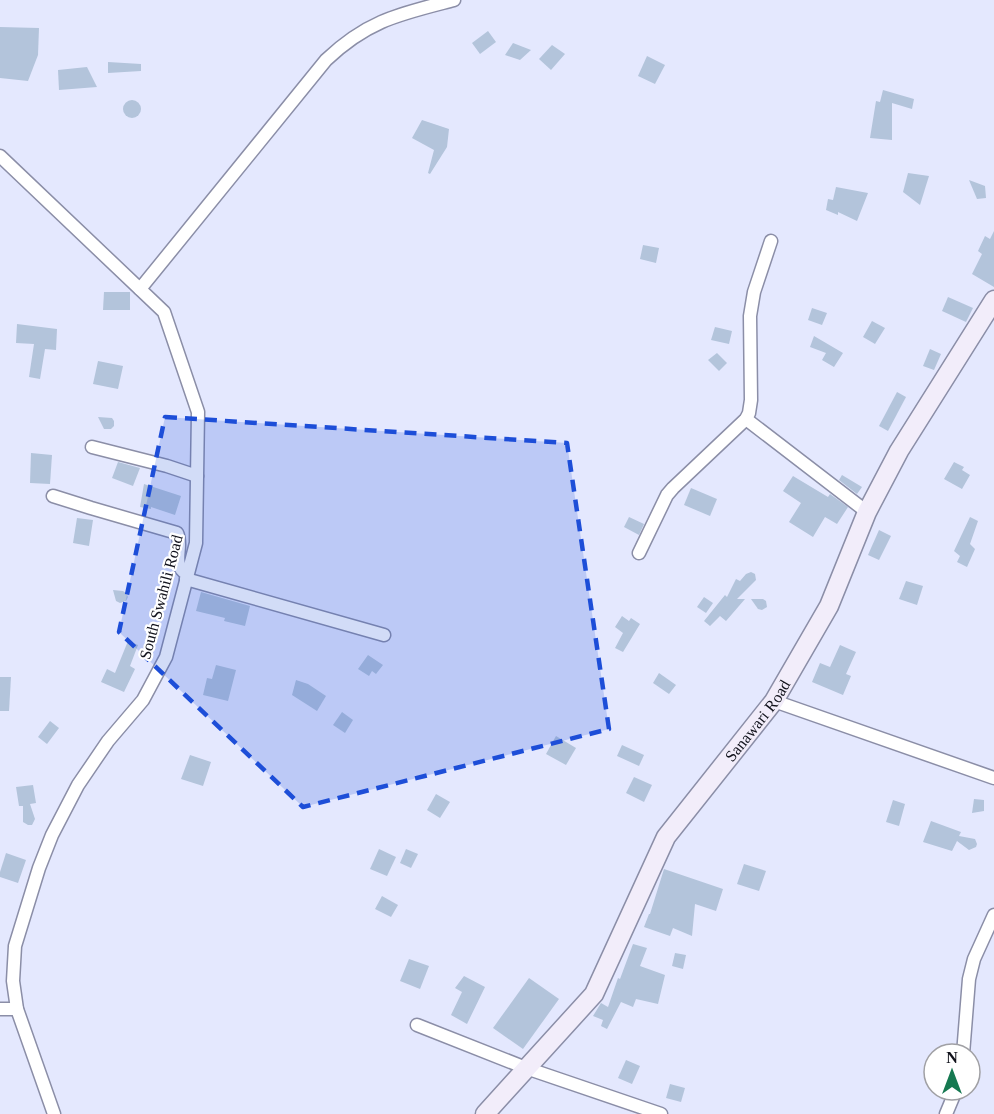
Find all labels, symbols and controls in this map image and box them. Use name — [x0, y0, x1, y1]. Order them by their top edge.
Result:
street label: South Swahili Road — [136, 533, 186, 661]
street label: Sanawari Road — [721, 677, 793, 764]
north arrow — [922, 1042, 982, 1102]
text: N — [946, 1049, 958, 1066]

